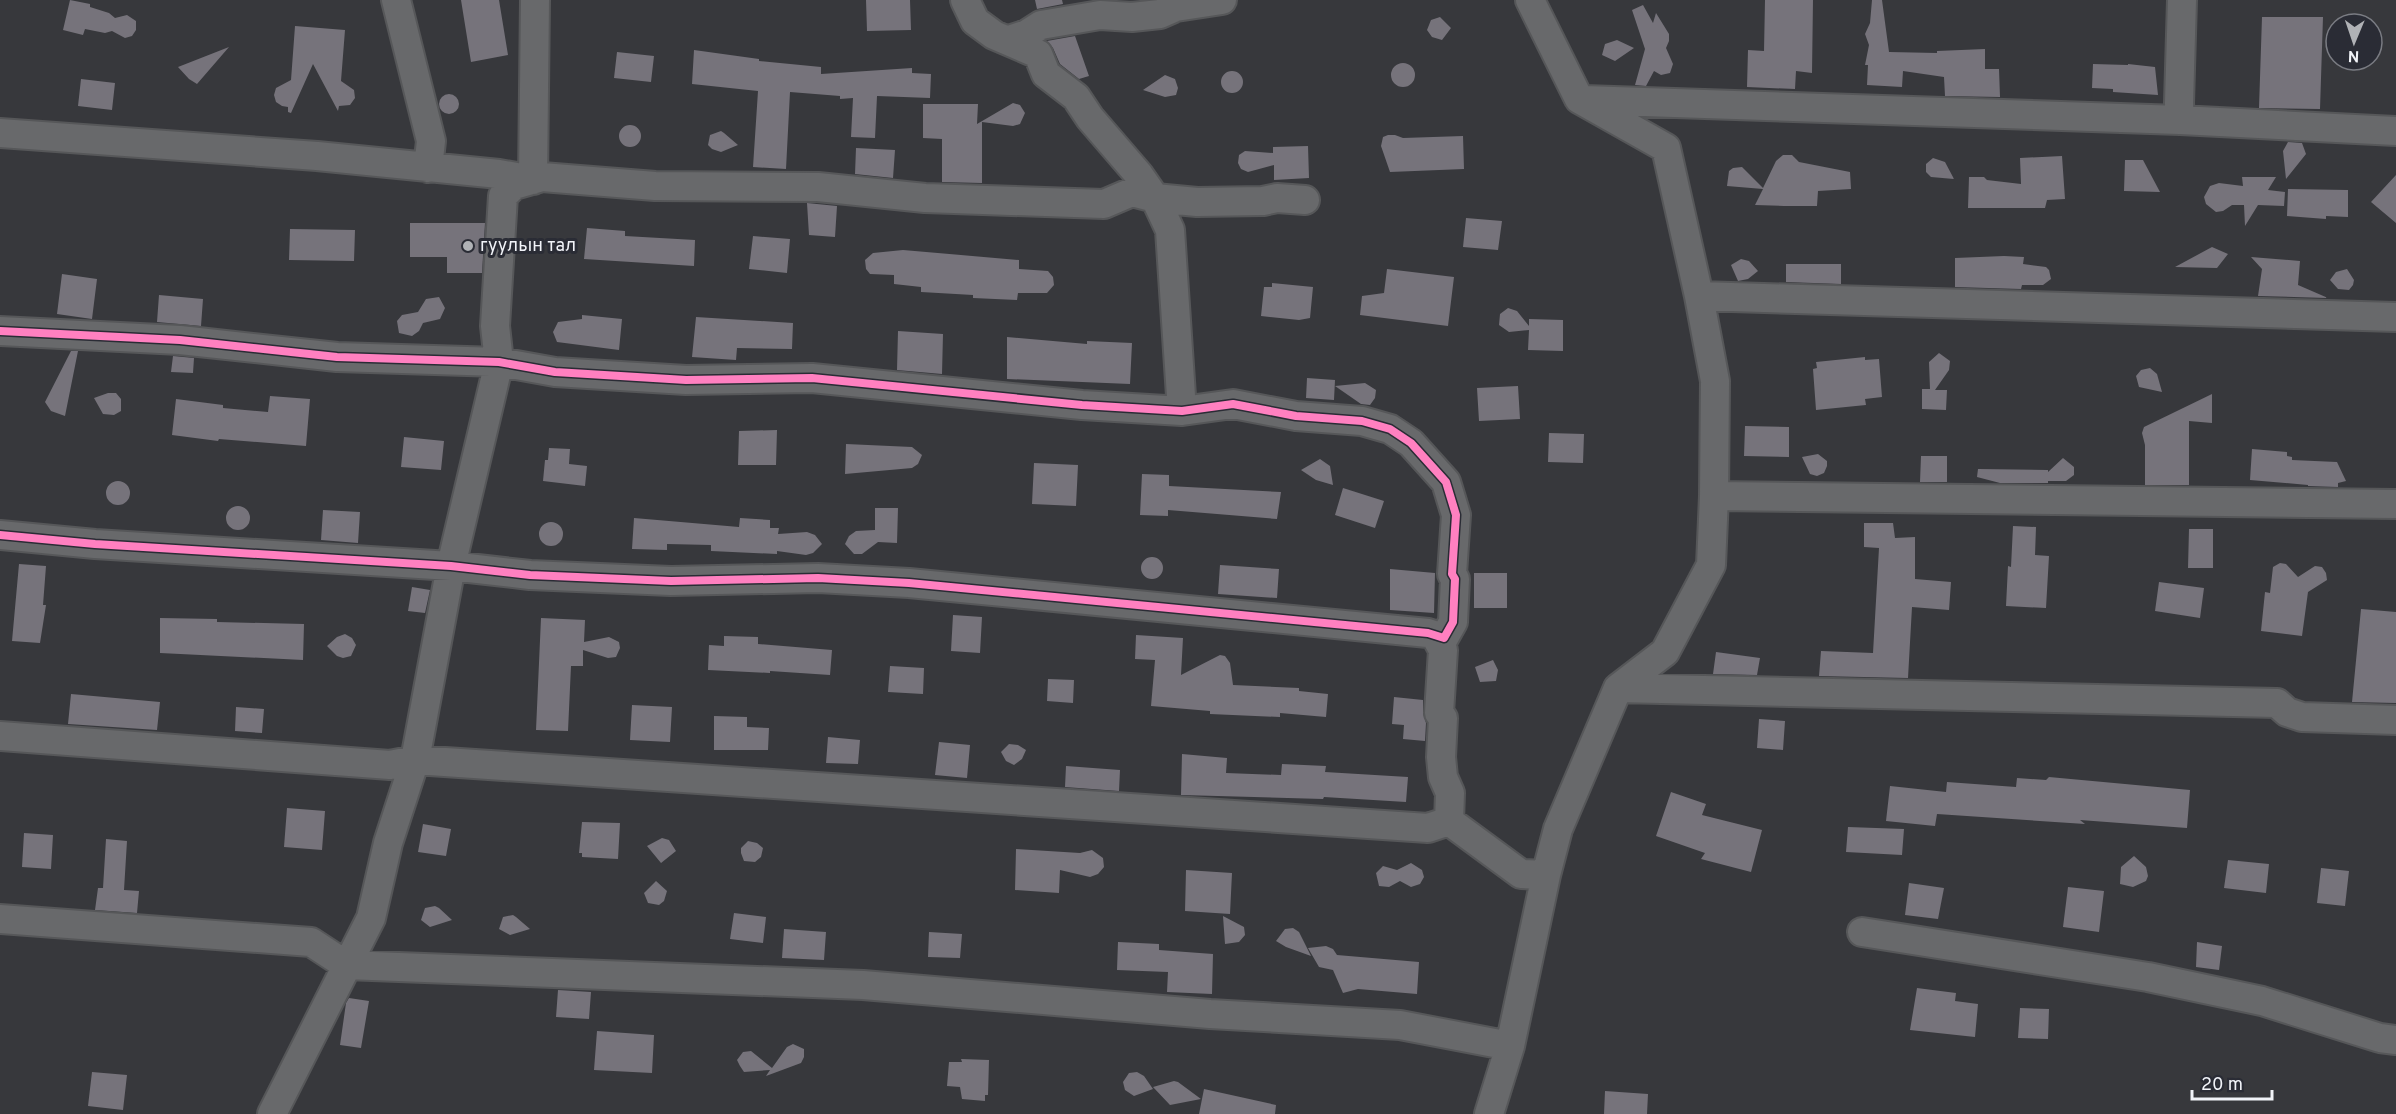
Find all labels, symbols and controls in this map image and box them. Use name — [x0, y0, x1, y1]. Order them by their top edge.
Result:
north arrow — [2324, 12, 2384, 72]
text: N — [2347, 45, 2360, 65]
place label: гуулын тал — [480, 235, 576, 258]
marker: гуулын тал — [461, 239, 475, 253]
scale bar — [2192, 1063, 2272, 1101]
text: 20 m — [2201, 1074, 2243, 1097]

